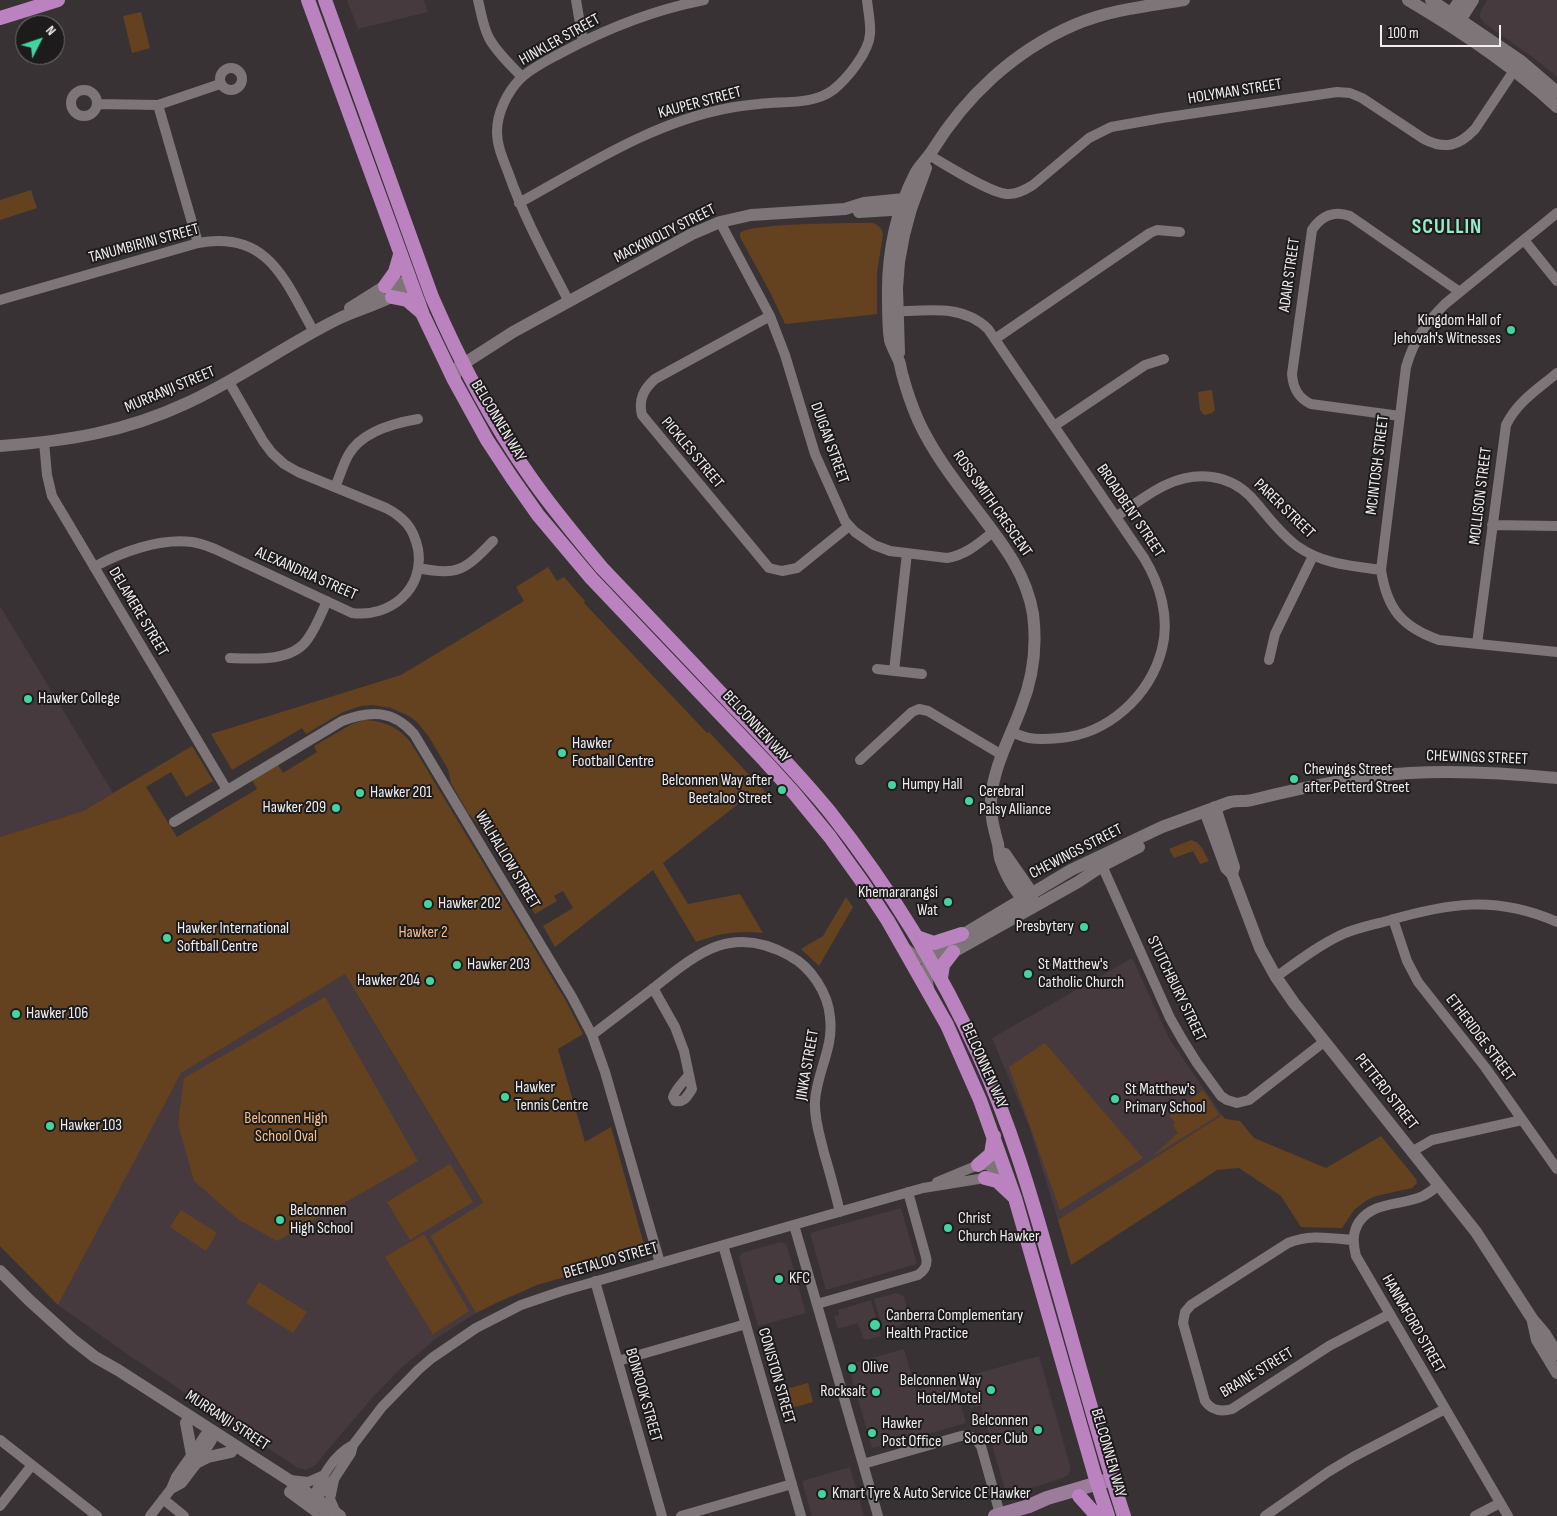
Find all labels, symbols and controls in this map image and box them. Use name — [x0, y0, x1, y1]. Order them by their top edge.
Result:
street label: HINKLER STREET — [516, 10, 604, 70]
north arrow — [15, 15, 65, 65]
scale bar — [1382, 15, 1503, 47]
text: N — [42, 22, 60, 39]
text: 100 m — [1388, 24, 1419, 43]
street label: HOLYMAN STREET — [1187, 75, 1283, 109]
street label: KAUPER STREET — [656, 83, 744, 123]
street label: MACKINOLTY STREET — [611, 200, 719, 268]
district label: SCULLIN — [1411, 215, 1483, 241]
street label: TANUMBIRINI STREET — [87, 220, 201, 268]
street label: ADAIR STREET — [1275, 237, 1305, 313]
place label: Kingdom Hall of Jehovah's Witnesses — [1394, 311, 1501, 349]
marker: Kingdom Hall of Jehovah's Witnesses — [1505, 324, 1517, 336]
street label: MURRANJI STREET — [122, 362, 218, 418]
street label: BELCONNEN WAY — [466, 377, 530, 465]
street label: DUIGAN STREET — [805, 400, 853, 486]
street label: PICKLES STREET — [657, 413, 727, 493]
street label: MCINTOSH STREET — [1362, 414, 1394, 516]
street label: MOLLISON STREET — [1465, 446, 1497, 546]
street label: ROSS SMITH CRESCENT — [948, 447, 1036, 561]
street label: BROADBENT STREET — [1092, 461, 1168, 561]
street label: PARER STREET — [1249, 475, 1319, 543]
street label: ALEXANDRIA STREET — [252, 543, 360, 605]
street label: DELAMERE STREET — [104, 564, 172, 660]
street label: BELCONNEN WAY — [718, 687, 794, 767]
place label: Hawker College — [38, 689, 120, 709]
marker: Hawker College — [22, 693, 34, 705]
place label: Hawker Football Centre — [572, 734, 654, 772]
marker: Hawker Football Centre — [556, 747, 568, 759]
street label: CHEWINGS STREET — [1426, 747, 1528, 769]
place label: Chewings Street after Petterd Street — [1304, 760, 1410, 798]
place label: Belconnen Way after Beetaloo Street — [662, 771, 772, 809]
marker: Chewings Street after Petterd Street — [1288, 773, 1300, 785]
place label: Humpy Hall — [902, 775, 963, 795]
marker: Humpy Hall — [886, 779, 898, 791]
place label: Cerebral Palsy Alliance — [979, 782, 1051, 820]
place label: Hawker 201 — [370, 783, 432, 803]
marker: Belconnen Way after Beetaloo Street — [776, 784, 788, 796]
marker: Hawker 201 — [354, 787, 366, 799]
marker: Cerebral Palsy Alliance — [963, 795, 975, 807]
place label: Hawker 209 — [263, 798, 326, 818]
marker: Hawker 209 — [330, 802, 342, 814]
street label: WALHALLOW STREET — [470, 808, 544, 912]
street label: CHEWINGS STREET — [1026, 820, 1126, 884]
place label: Khemararangsi Wat — [858, 883, 938, 921]
place label: Hawker 202 — [438, 894, 501, 914]
marker: Khemararangsi Wat — [942, 896, 954, 908]
marker: Hawker 202 — [422, 898, 434, 910]
place label: Presbytery — [1016, 917, 1074, 937]
place label: Hawker International Softball Centre — [177, 919, 289, 957]
marker: Presbytery — [1078, 921, 1090, 933]
park label: Hawker 2 — [398, 923, 448, 943]
marker: Hawker International Softball Centre — [161, 932, 173, 944]
street label: STUTCHBURY STREET — [1142, 933, 1210, 1045]
place label: Hawker 203 — [467, 955, 530, 975]
place label: St Matthew's Catholic Church — [1038, 955, 1124, 993]
marker: Hawker 203 — [451, 959, 463, 971]
marker: St Matthew's Catholic Church — [1022, 968, 1034, 980]
place label: Hawker 204 — [357, 971, 420, 991]
marker: Hawker 204 — [424, 975, 436, 987]
street label: ETHERIDGE STREET — [1441, 991, 1519, 1085]
place label: Hawker 106 — [26, 1004, 88, 1024]
marker: Hawker 106 — [10, 1008, 22, 1020]
street label: BELCONNEN WAY — [957, 1020, 1011, 1112]
street label: JINKA STREET — [792, 1028, 824, 1102]
street label: PETTERD STREET — [1350, 1050, 1422, 1134]
place label: Hawker Tennis Centre — [515, 1078, 588, 1116]
place label: St Matthew's Primary School — [1125, 1080, 1206, 1118]
marker: Hawker Tennis Centre — [499, 1091, 511, 1103]
marker: St Matthew's Primary School — [1109, 1093, 1121, 1105]
park label: Belconnen High School Oval — [244, 1109, 328, 1147]
place label: Hawker 103 — [60, 1116, 122, 1136]
marker: Hawker 103 — [44, 1120, 56, 1132]
place label: Belconnen High School — [290, 1201, 353, 1239]
place label: Christ Church Hawker — [958, 1209, 1039, 1247]
marker: Belconnen High School — [274, 1214, 286, 1226]
marker: Christ Church Hawker — [942, 1222, 954, 1234]
street label: BEETALOO STREET — [562, 1238, 660, 1284]
place label: KFC — [789, 1269, 810, 1289]
street label: HANNAFORD STREET — [1377, 1271, 1449, 1377]
marker: KFC — [773, 1273, 785, 1285]
place label: Canberra Complementary Health Practice — [886, 1306, 1023, 1344]
marker: Canberra Complementary Health Practice — [868, 1318, 882, 1332]
street label: CONISTON STREET — [753, 1326, 799, 1426]
street label: BRAINE STREET — [1217, 1344, 1297, 1402]
street label: BONROOK STREET — [620, 1346, 666, 1444]
place label: Olive — [862, 1358, 889, 1378]
marker: Olive — [846, 1362, 858, 1374]
place label: Belconnen Way Hotel/Motel — [900, 1371, 981, 1409]
place label: Rocksalt — [820, 1382, 866, 1402]
marker: Belconnen Way Hotel/Motel — [985, 1384, 997, 1396]
marker: Rocksalt — [870, 1386, 882, 1398]
street label: MURRANJI STREET — [181, 1387, 273, 1455]
street label: BELCONNEN WAY — [1086, 1406, 1130, 1500]
place label: Belconnen Soccer Club — [964, 1411, 1028, 1449]
place label: Hawker Post Office — [882, 1414, 941, 1452]
marker: Belconnen Soccer Club — [1032, 1424, 1044, 1436]
marker: Hawker Post Office — [866, 1427, 878, 1439]
place label: Kmart Tyre & Auto Service CE Hawker — [832, 1484, 1031, 1504]
marker: Kmart Tyre & Auto Service CE Hawker — [816, 1488, 828, 1500]

